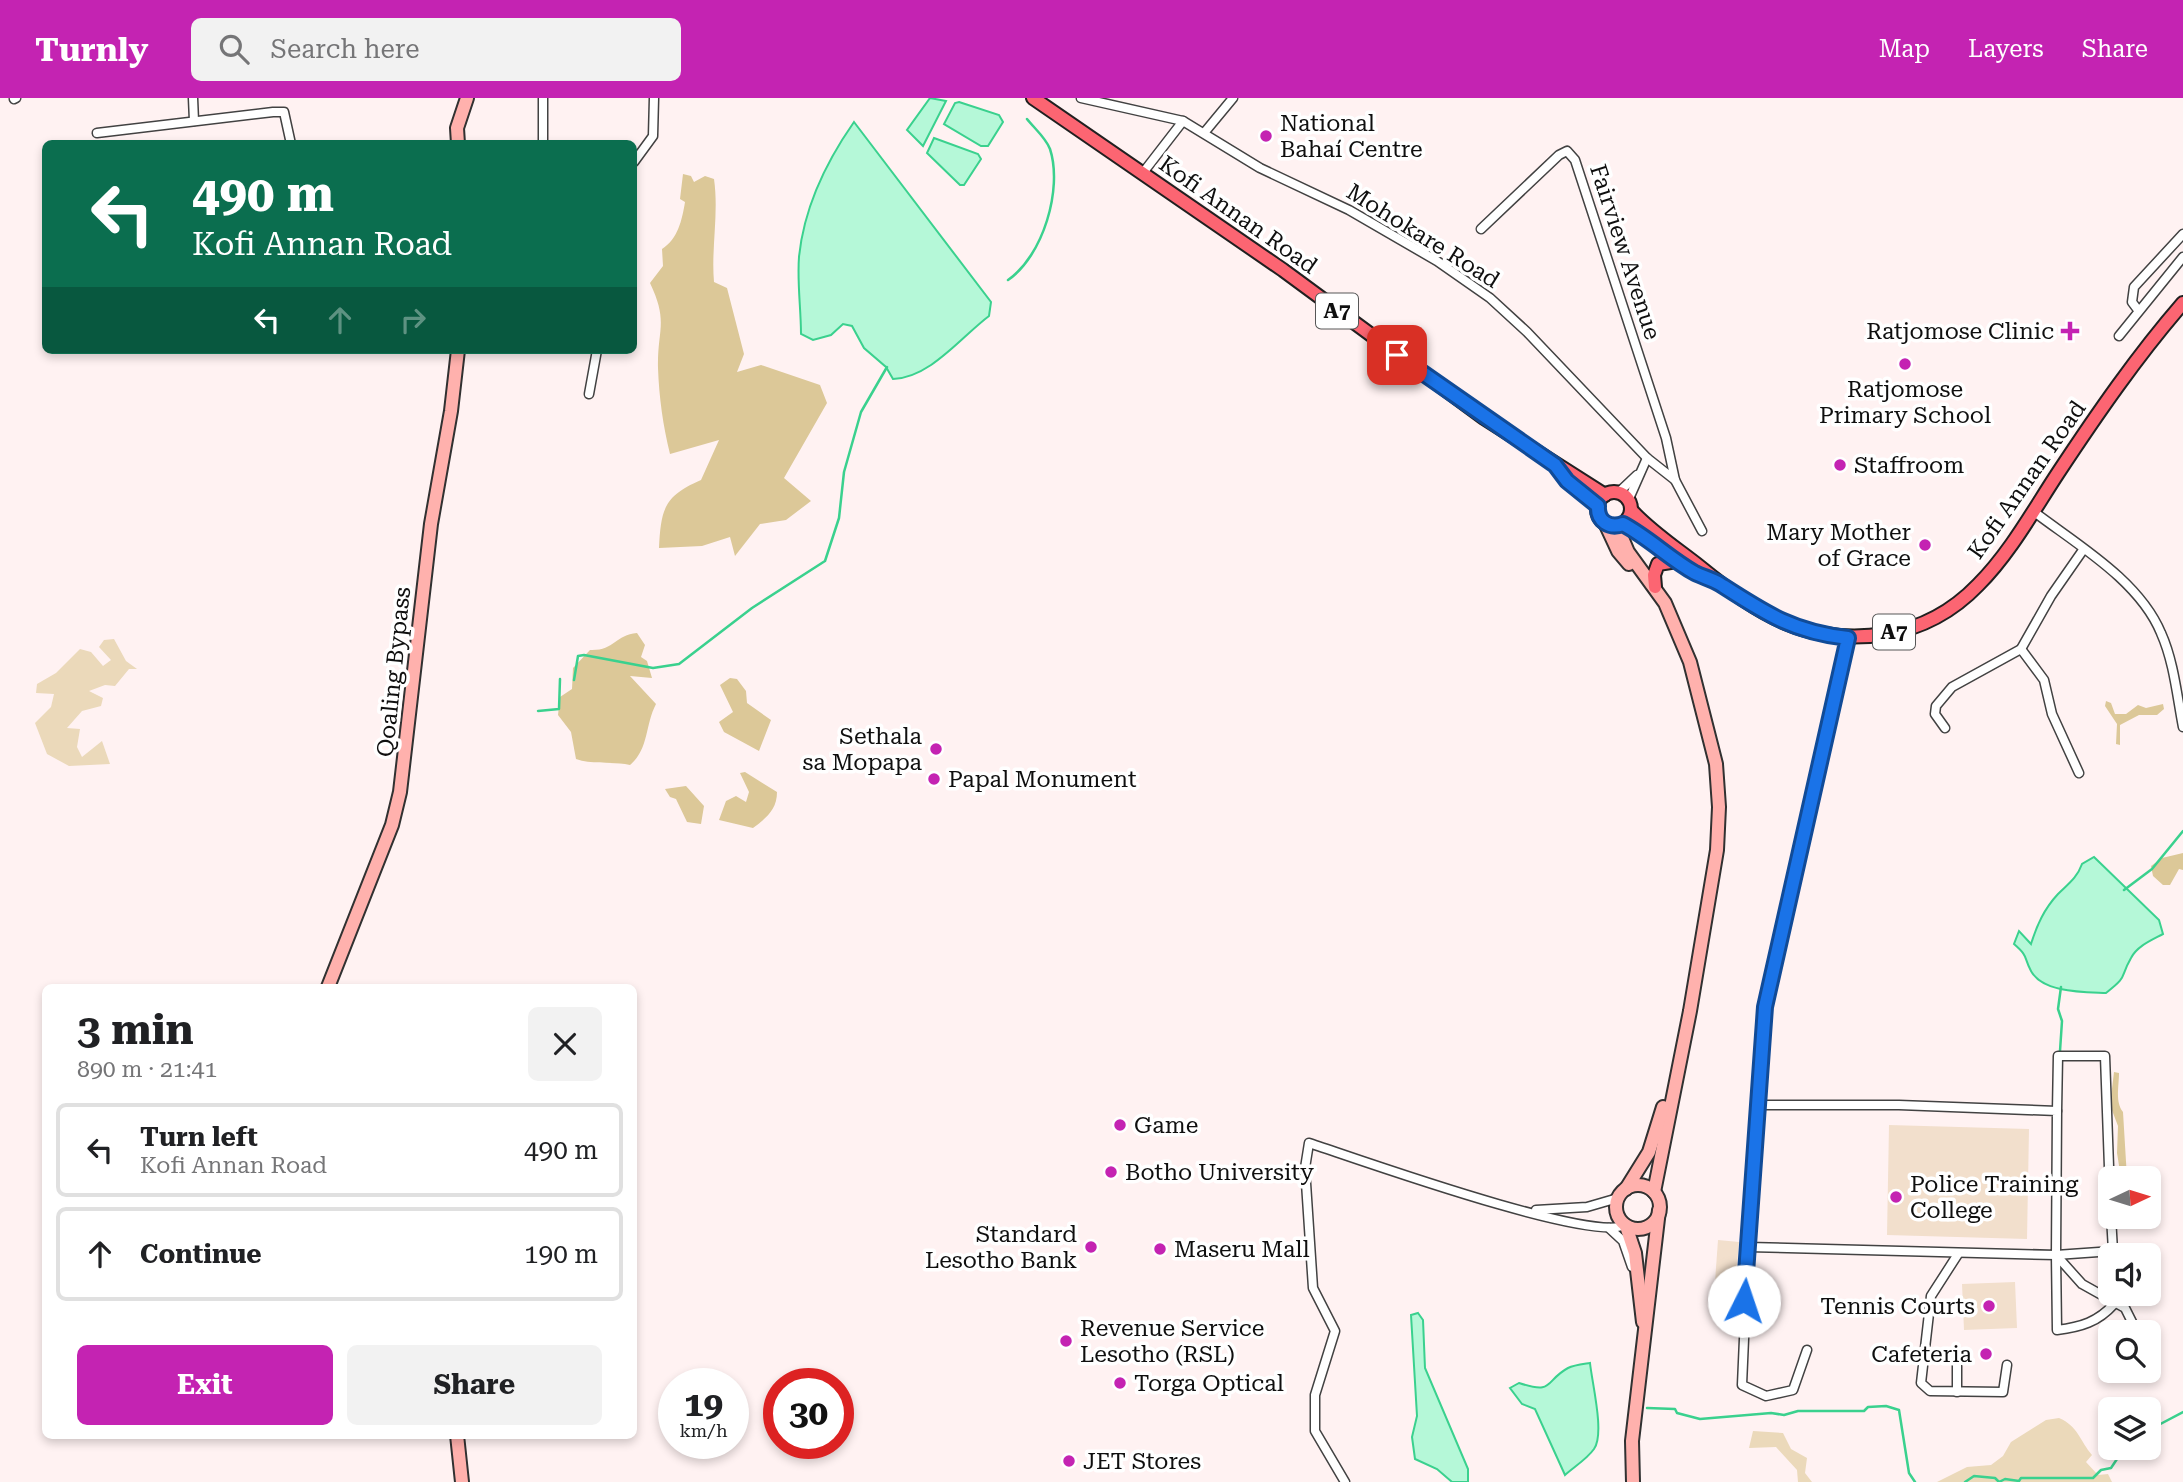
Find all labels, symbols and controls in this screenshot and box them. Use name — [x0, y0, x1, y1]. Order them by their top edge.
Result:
search box — [191, 18, 681, 81]
text: Turnly — [35, 30, 149, 69]
icon: search — [215, 30, 253, 68]
text: Search here — [271, 34, 419, 64]
text: Map — [1879, 35, 1930, 63]
text: Layers — [1968, 35, 2044, 63]
text: Share — [2082, 35, 2148, 63]
place label: National Bahaí Centre — [1280, 110, 1423, 163]
marker: National Bahaí Centre — [1258, 128, 1274, 144]
street label: Kofi Annan Road — [1154, 150, 1322, 280]
street label: Fairview Avenue — [1584, 161, 1666, 343]
text: 490 m — [192, 166, 334, 223]
icon: left — [77, 168, 168, 259]
street label: Mohokare Road — [1342, 178, 1505, 294]
text: Kofi Annan Road — [192, 225, 452, 263]
road number: A7 — [1316, 294, 1358, 328]
icon: left — [248, 301, 286, 339]
icon: ahead — [321, 301, 359, 339]
icon: right — [394, 301, 432, 339]
place label: Ratjomose Clinic — [1866, 318, 2054, 345]
marker: Ratjomose Clinic — [2060, 321, 2080, 341]
pin — [1367, 325, 1427, 385]
icon: arrive — [1378, 336, 1416, 374]
marker: Ratjomose Primary School — [1897, 356, 1913, 372]
place label: Ratjomose Primary School — [1819, 376, 1991, 429]
street label: Kofi Annan Road — [1962, 396, 2092, 564]
place label: Staffroom — [1854, 452, 1964, 479]
marker: Staffroom — [1832, 457, 1848, 473]
place label: Mary Mother of Grace — [1766, 519, 1911, 572]
marker: Mary Mother of Grace — [1917, 537, 1933, 553]
street label: Qoaling Bypass — [372, 585, 416, 758]
road number: A7 — [1873, 614, 1915, 650]
place label: Sethala sa Mopapa — [803, 723, 923, 776]
marker: Sethala sa Mopapa — [928, 741, 944, 757]
place label: Papal Monument — [948, 766, 1137, 793]
marker: Papal Monument — [926, 771, 942, 787]
text: 3 min — [77, 1005, 194, 1054]
button: close — [528, 1007, 602, 1081]
text: 890 m · 21:41 — [77, 1056, 217, 1083]
place label: Game — [1134, 1112, 1198, 1139]
marker: Game — [1112, 1117, 1128, 1133]
text: Turn left — [140, 1122, 258, 1152]
icon: left — [81, 1131, 119, 1169]
text: 490 m — [524, 1135, 598, 1165]
text: Kofi Annan Road — [140, 1152, 327, 1179]
place label: Botho University — [1125, 1159, 1314, 1186]
marker: Botho University — [1103, 1164, 1119, 1180]
north arrow — [2098, 1166, 2161, 1228]
map controls — [2098, 1166, 2161, 1460]
place label: Police Training College — [1910, 1171, 2078, 1224]
marker: Police Training College — [1888, 1189, 1904, 1205]
place label: Standard Lesotho Bank — [925, 1221, 1077, 1274]
icon: ahead — [81, 1235, 119, 1273]
place label: Maseru Mall — [1174, 1236, 1310, 1263]
text: Continue — [140, 1239, 262, 1269]
text: 190 m — [524, 1239, 598, 1269]
marker: Standard Lesotho Bank — [1083, 1239, 1099, 1255]
marker: Maseru Mall — [1152, 1241, 1168, 1257]
button: sound — [2098, 1243, 2161, 1306]
position arrow — [1707, 1264, 1781, 1338]
place label: Tennis Courts — [1820, 1293, 1975, 1320]
marker: Tennis Courts — [1981, 1298, 1997, 1314]
place label: Revenue Service Lesotho (RSL) — [1080, 1315, 1264, 1368]
button: search — [2098, 1320, 2161, 1383]
marker: Revenue Service Lesotho (RSL) — [1058, 1333, 1074, 1349]
place label: Cafeteria — [1871, 1341, 1973, 1368]
button: Exit — [77, 1345, 333, 1425]
button: Share — [347, 1345, 602, 1425]
marker: Cafeteria — [1978, 1346, 1994, 1362]
speed limit sign: 30 — [763, 1368, 854, 1459]
place label: Torga Optical — [1134, 1370, 1284, 1397]
marker: Torga Optical — [1112, 1375, 1128, 1391]
text: 19 — [684, 1384, 723, 1425]
button: layers — [2098, 1397, 2161, 1460]
text: km/h — [679, 1420, 728, 1441]
place label: JET Stores — [1083, 1448, 1201, 1475]
marker: JET Stores — [1061, 1453, 1077, 1469]

